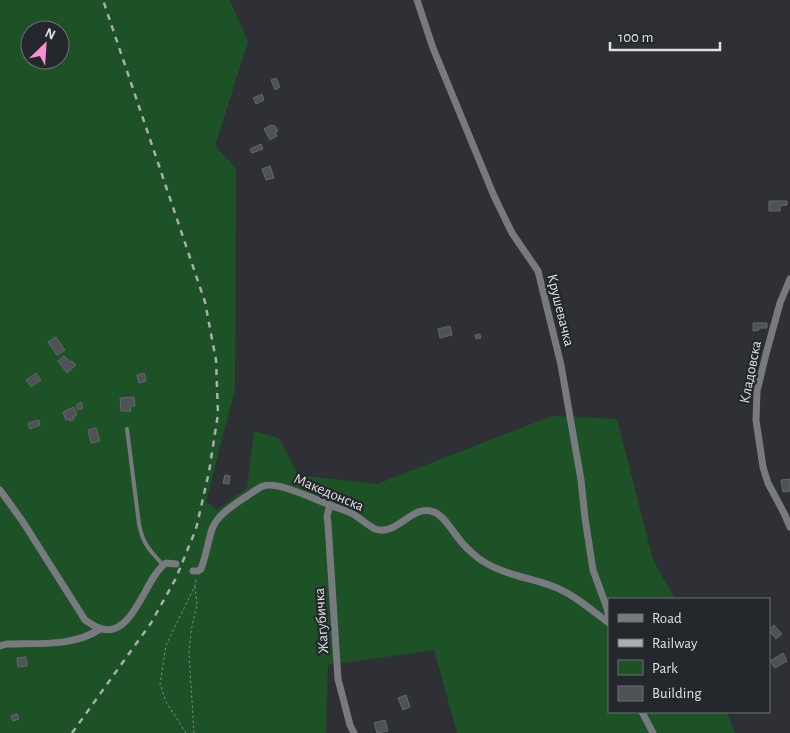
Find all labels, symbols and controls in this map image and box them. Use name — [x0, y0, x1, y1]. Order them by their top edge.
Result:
north arrow — [20, 20, 70, 70]
scale bar — [610, 20, 720, 52]
text: N — [43, 26, 57, 43]
text: 100 m — [618, 30, 653, 45]
street label: Крушевачка — [544, 272, 577, 348]
street label: Кладовска — [737, 339, 764, 405]
street label: Македонска — [292, 471, 366, 514]
street label: Жагубичка — [312, 587, 331, 654]
legend — [608, 598, 770, 713]
text: Road — [652, 611, 682, 626]
text: Railway — [652, 636, 698, 651]
text: Park — [652, 661, 678, 676]
text: Building — [652, 686, 702, 701]

